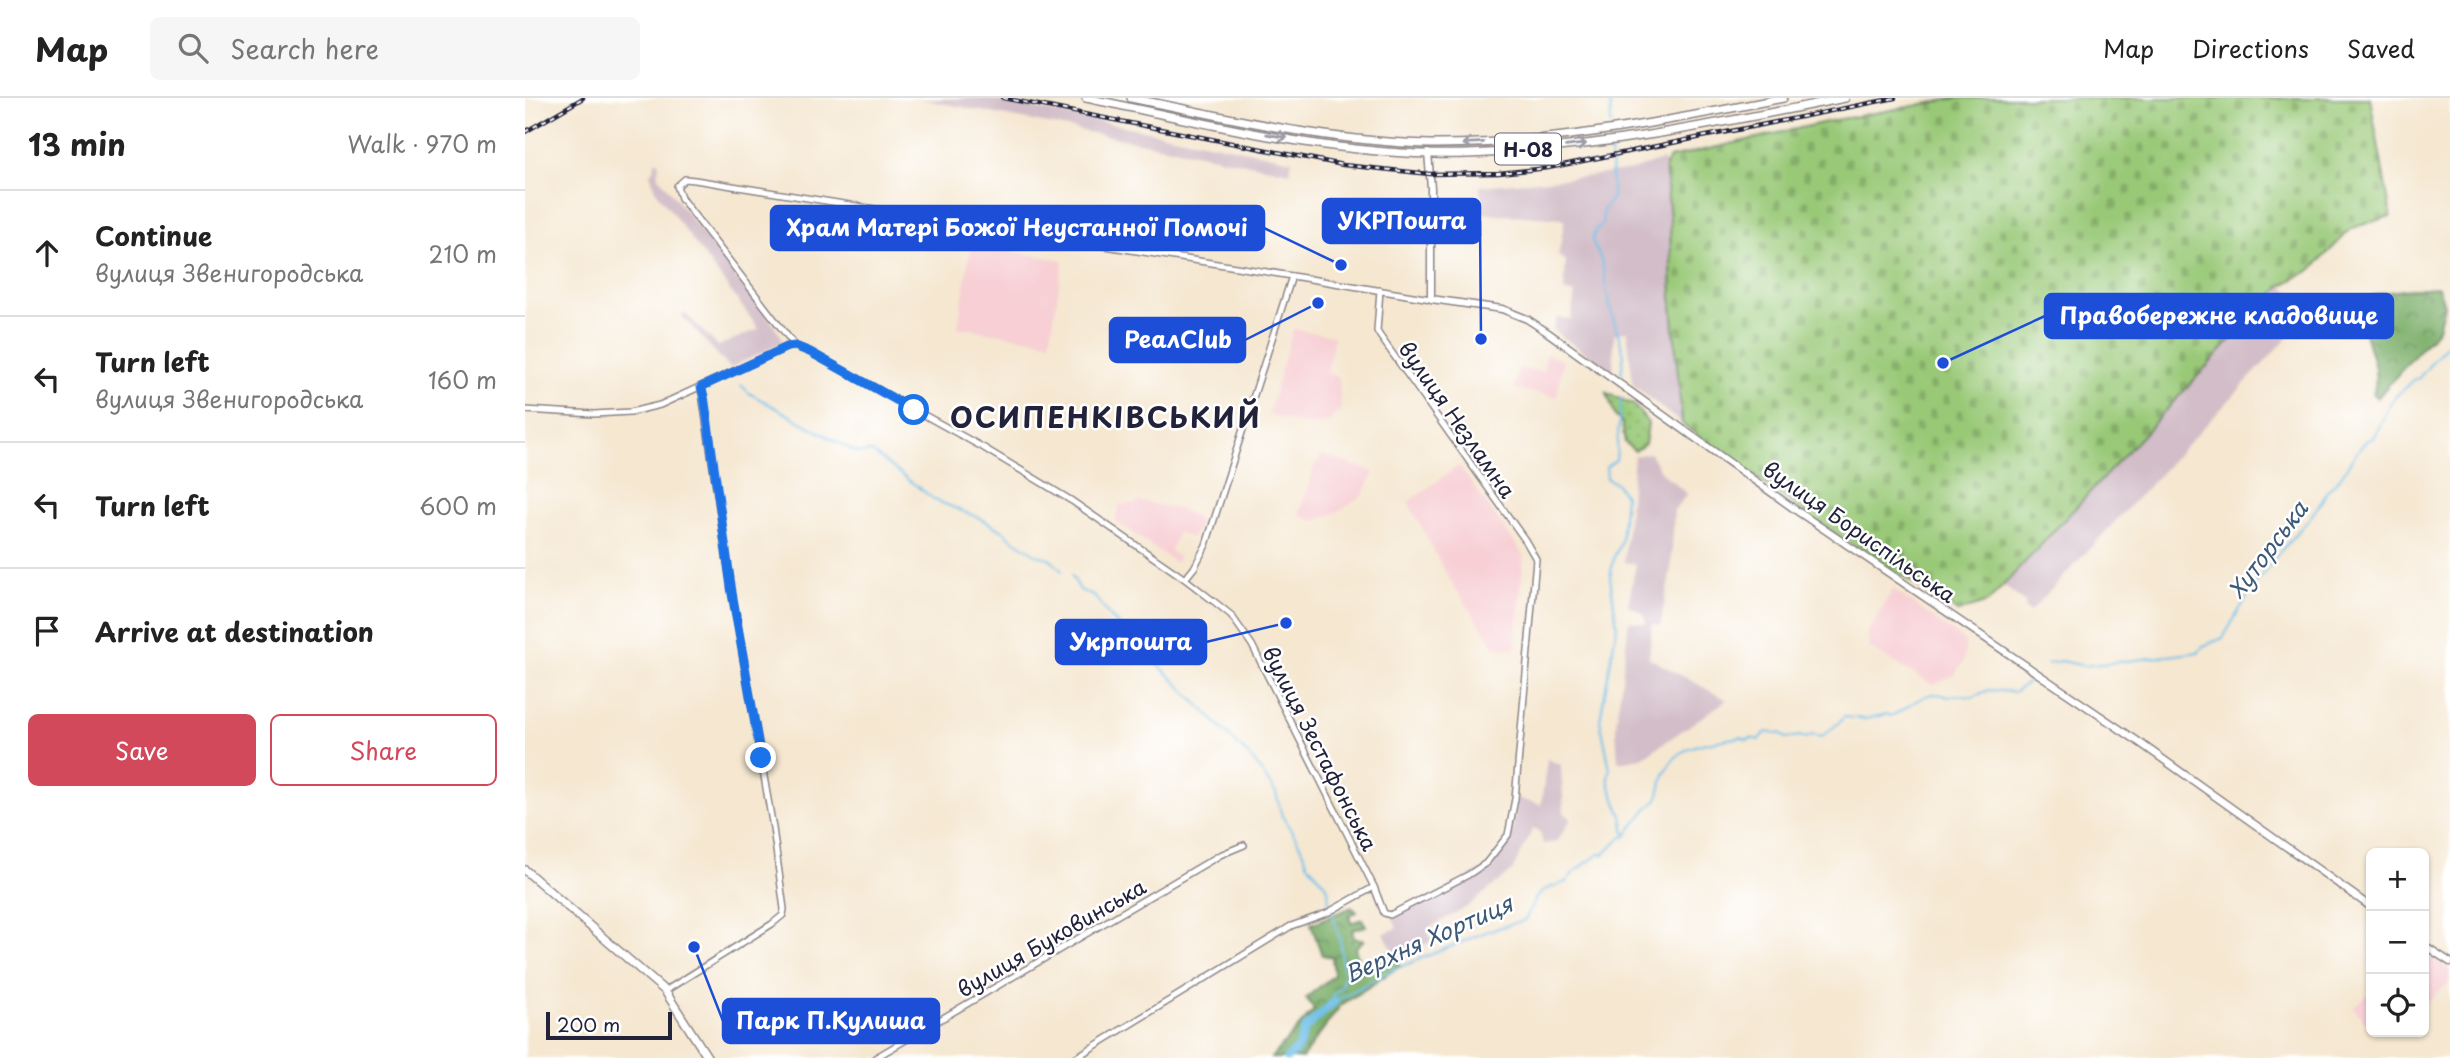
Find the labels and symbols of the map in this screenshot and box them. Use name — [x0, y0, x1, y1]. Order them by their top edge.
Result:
one-way arrow — [1265, 130, 1288, 143]
road number: Н-08 — [1495, 134, 1561, 164]
one-way arrow — [1462, 136, 1485, 149]
one-way arrow — [1564, 138, 1587, 151]
callout: УКРПошта — [1323, 199, 1480, 243]
text: УКРПошта — [1337, 202, 1467, 237]
callout: Храм Матері Божої Неустанної Помочі — [771, 206, 1264, 250]
text: Храм Матері Божої Неустанної Помочі — [786, 209, 1248, 244]
callout: Правобережне кладовище — [2045, 294, 2393, 338]
text: Правобережне кладовище — [2060, 297, 2378, 332]
callout: РеалClub — [1110, 318, 1245, 362]
text: РеалClub — [1124, 321, 1232, 356]
street label: вулиця Незламна — [1392, 334, 1525, 505]
route start — [898, 394, 929, 425]
district label: ОСИПЕНКІВСЬКИЙ — [950, 395, 1262, 438]
street label: вулиця Бориспільська — [1757, 452, 1963, 610]
water label: Хуторська — [2218, 492, 2316, 605]
callout: Укрпошта — [1056, 620, 1206, 664]
text: Укрпошта — [1069, 623, 1192, 658]
street label: вулиця Зестафонська — [1256, 640, 1386, 856]
route end — [745, 742, 776, 773]
street label: вулиця Буковинська — [951, 870, 1151, 1004]
water label: Верхня Хортиця — [1338, 885, 1519, 991]
callout: Парк П.Кулиша — [723, 999, 939, 1043]
text: Парк П.Кулиша — [736, 1002, 926, 1037]
scale bar — [546, 1009, 672, 1041]

